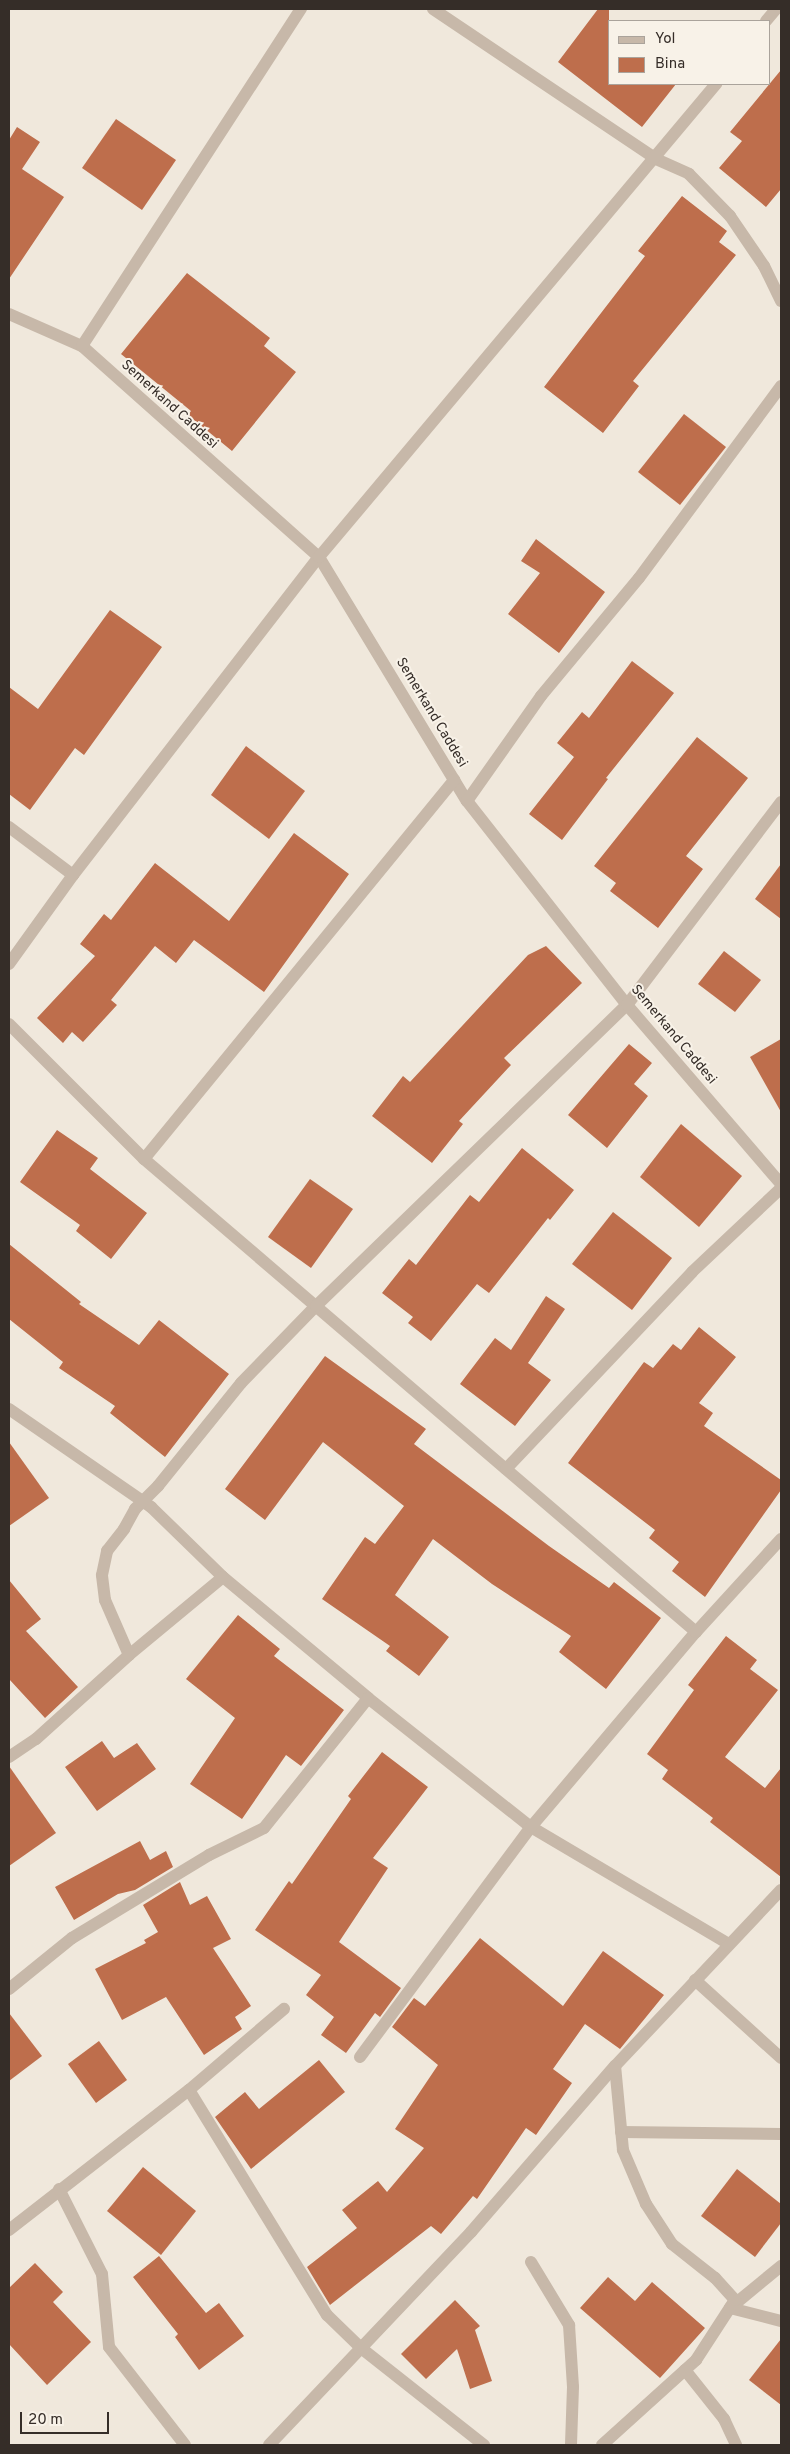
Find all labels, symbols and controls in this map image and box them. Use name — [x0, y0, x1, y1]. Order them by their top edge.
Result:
legend — [608, 20, 770, 85]
text: Yol — [655, 30, 676, 49]
text: Bina — [655, 55, 685, 74]
street label: Semerkand Caddesi — [117, 357, 221, 453]
street label: Semerkand Caddesi — [392, 655, 470, 771]
street label: Semerkand Caddesi — [626, 982, 720, 1088]
scale bar — [22, 2402, 111, 2434]
text: 20 m — [28, 2411, 63, 2430]

